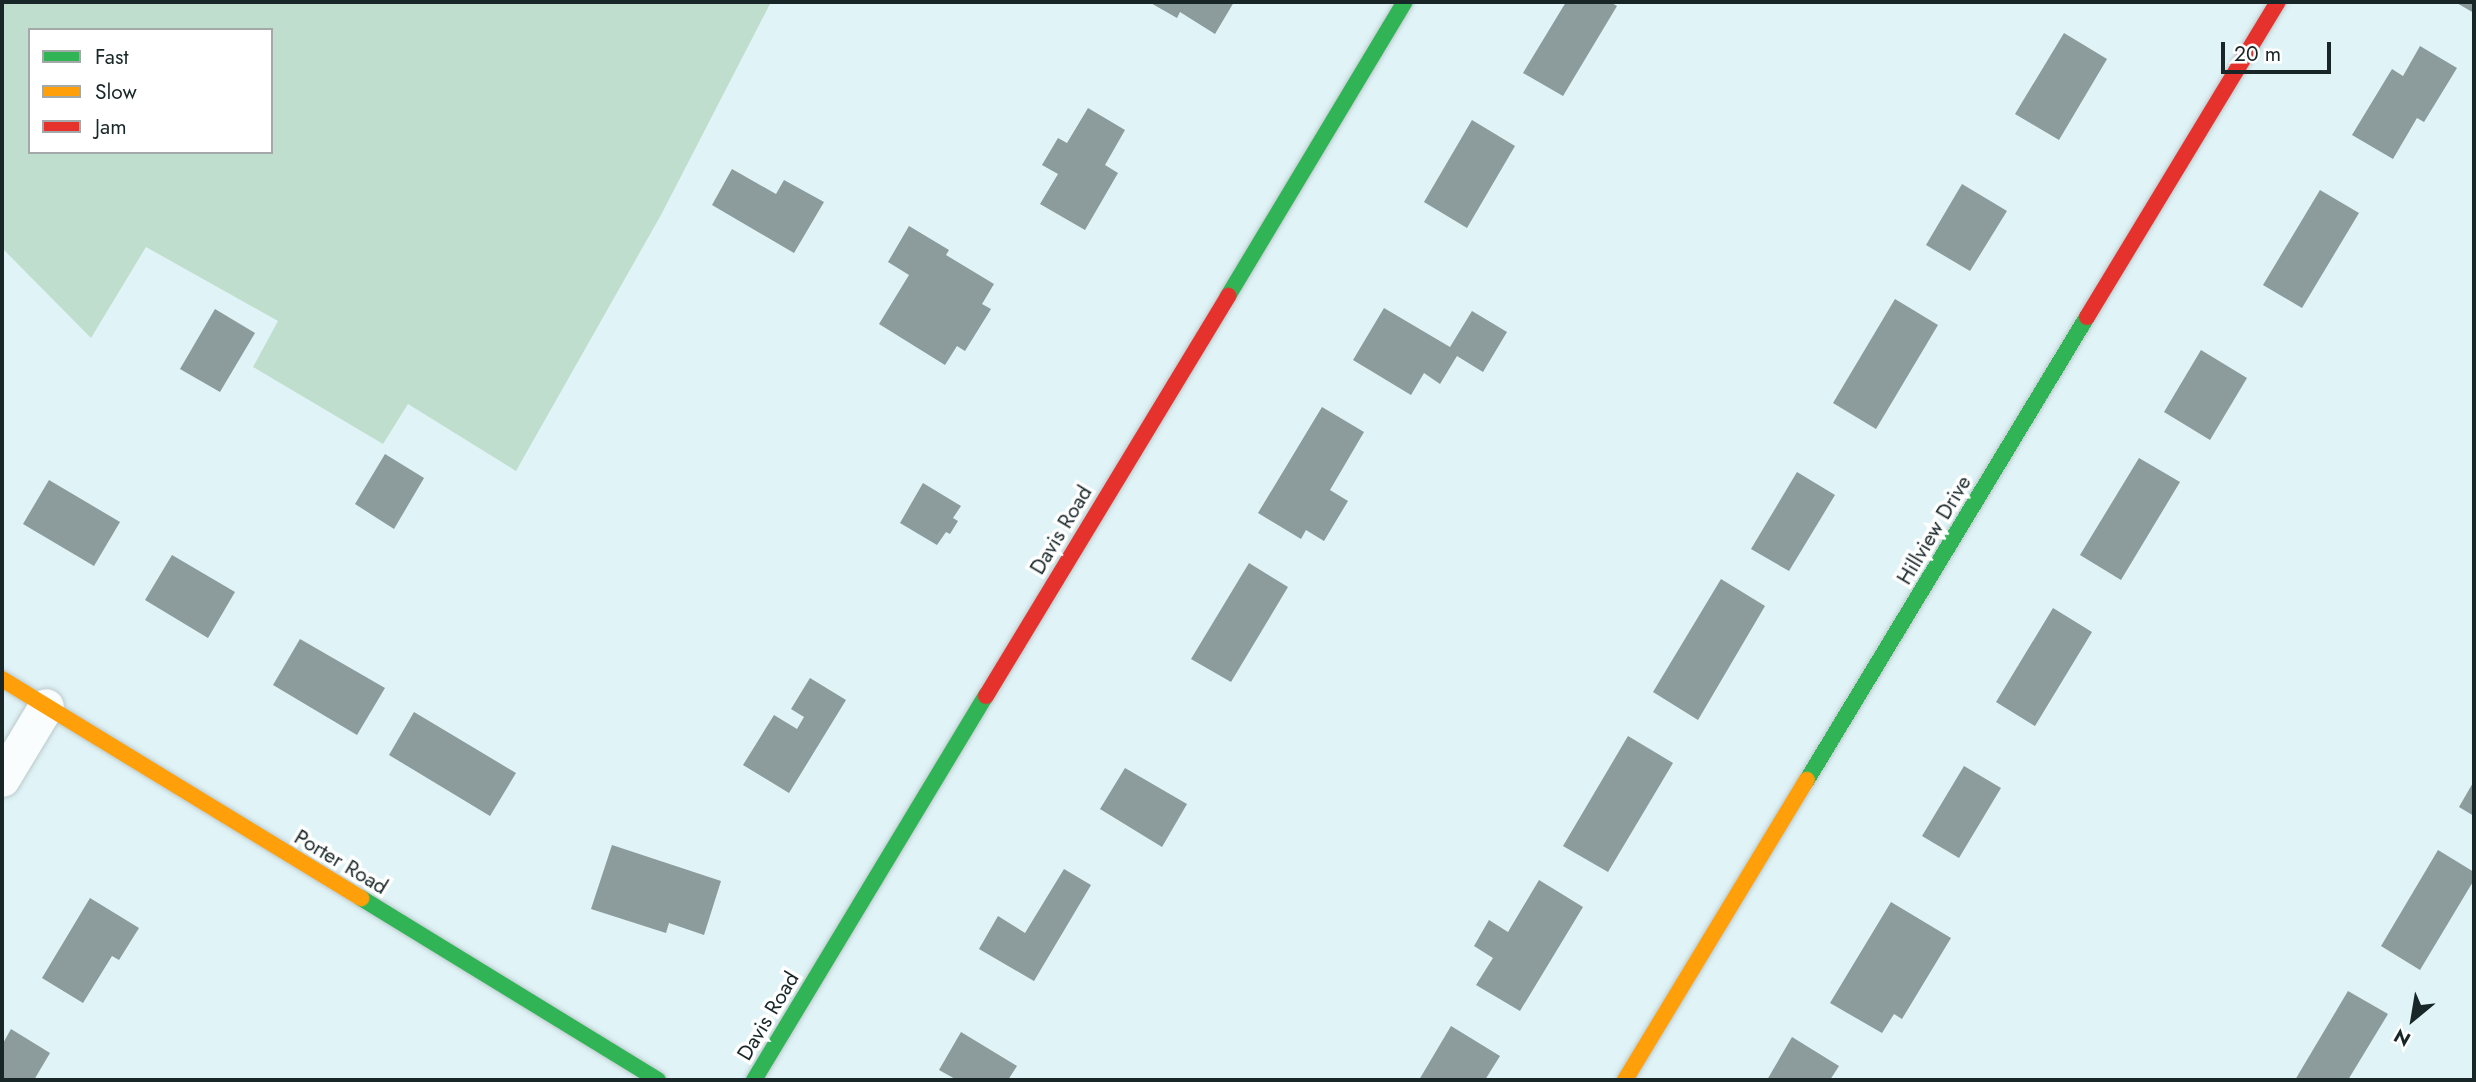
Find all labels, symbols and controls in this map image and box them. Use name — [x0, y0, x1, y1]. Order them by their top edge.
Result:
legend — [28, 28, 273, 154]
scale bar — [2224, 28, 2334, 72]
text: 20 m — [2234, 39, 2281, 69]
text: Fast — [95, 42, 128, 72]
text: Slow — [95, 77, 137, 107]
text: Jam — [95, 112, 127, 142]
street label: Hillview Drive — [1892, 471, 1976, 589]
street label: Davis Road — [1025, 481, 1097, 579]
street label: Porter Road — [290, 824, 392, 900]
street label: Davis Road — [732, 967, 804, 1065]
north arrow — [2378, 984, 2448, 1054]
text: N — [2389, 1022, 2416, 1053]

